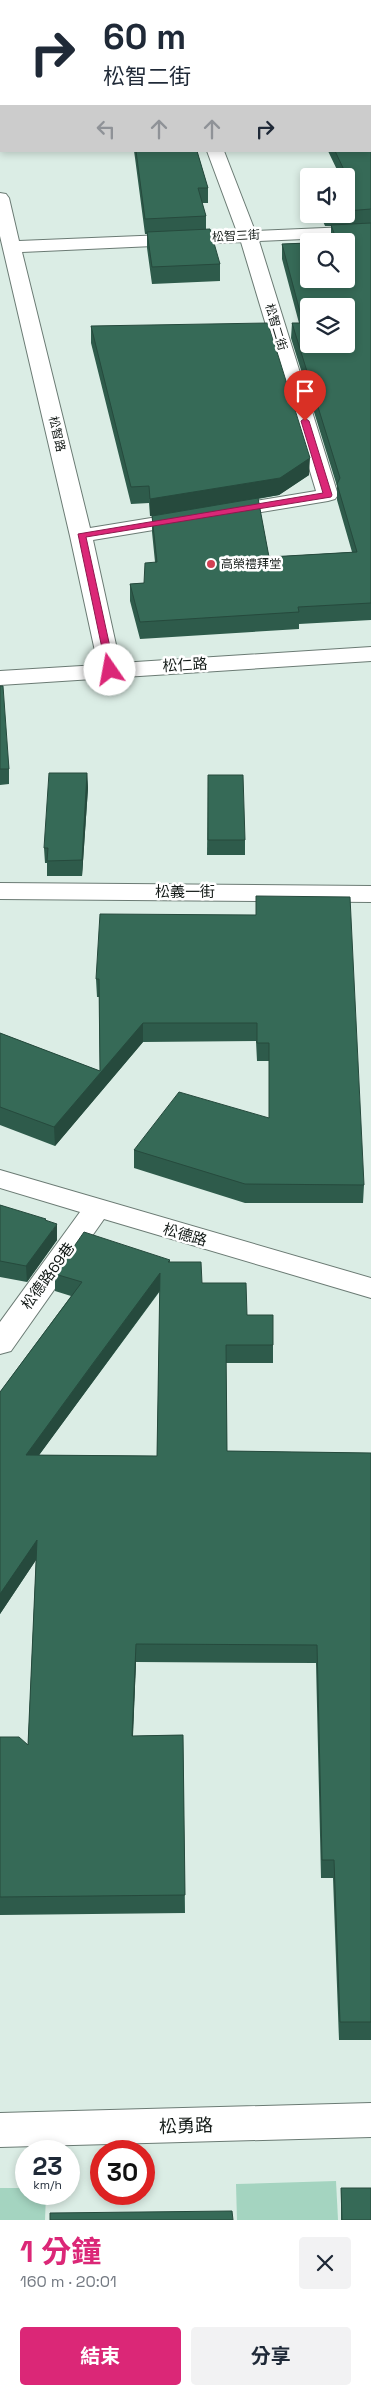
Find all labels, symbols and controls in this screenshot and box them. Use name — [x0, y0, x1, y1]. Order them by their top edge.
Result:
text: 60 m — [103, 15, 186, 59]
icon: right — [20, 20, 85, 85]
text: 松智二街 — [103, 62, 191, 90]
icon: left — [92, 115, 120, 143]
icon: ahead — [145, 115, 173, 143]
icon: ahead — [198, 115, 226, 143]
icon: right — [251, 115, 279, 143]
map controls — [300, 168, 355, 353]
button: sound — [300, 168, 355, 223]
street label: 松智三街 — [212, 227, 260, 245]
button: search — [300, 233, 355, 288]
button: layers — [300, 298, 355, 353]
street label: 松智二街 — [261, 302, 291, 352]
pin — [284, 370, 326, 421]
icon: arrive — [291, 377, 319, 405]
street label: 松智路 — [45, 415, 69, 453]
place label: 高榮禮拜堂 — [221, 556, 281, 572]
marker: 高榮禮拜堂 — [205, 558, 217, 570]
position arrow — [83, 643, 135, 695]
street label: 松仁路 — [162, 654, 208, 675]
street label: 松義一街 — [155, 882, 215, 901]
street label: 松德路 — [161, 1219, 209, 1250]
street label: 松德路69巷 — [17, 1238, 78, 1313]
street label: 松勇路 — [159, 2113, 213, 2138]
speed limit sign: 30 — [90, 2140, 155, 2205]
text: 23 — [32, 2150, 63, 2182]
text: km/h — [33, 2177, 62, 2193]
text: 1 分鐘 — [20, 2232, 101, 2271]
button: close — [299, 2237, 351, 2289]
text: 160 m · 20:01 — [20, 2271, 117, 2292]
button: 結束 — [20, 2327, 181, 2385]
button: 分享 — [191, 2327, 351, 2385]

